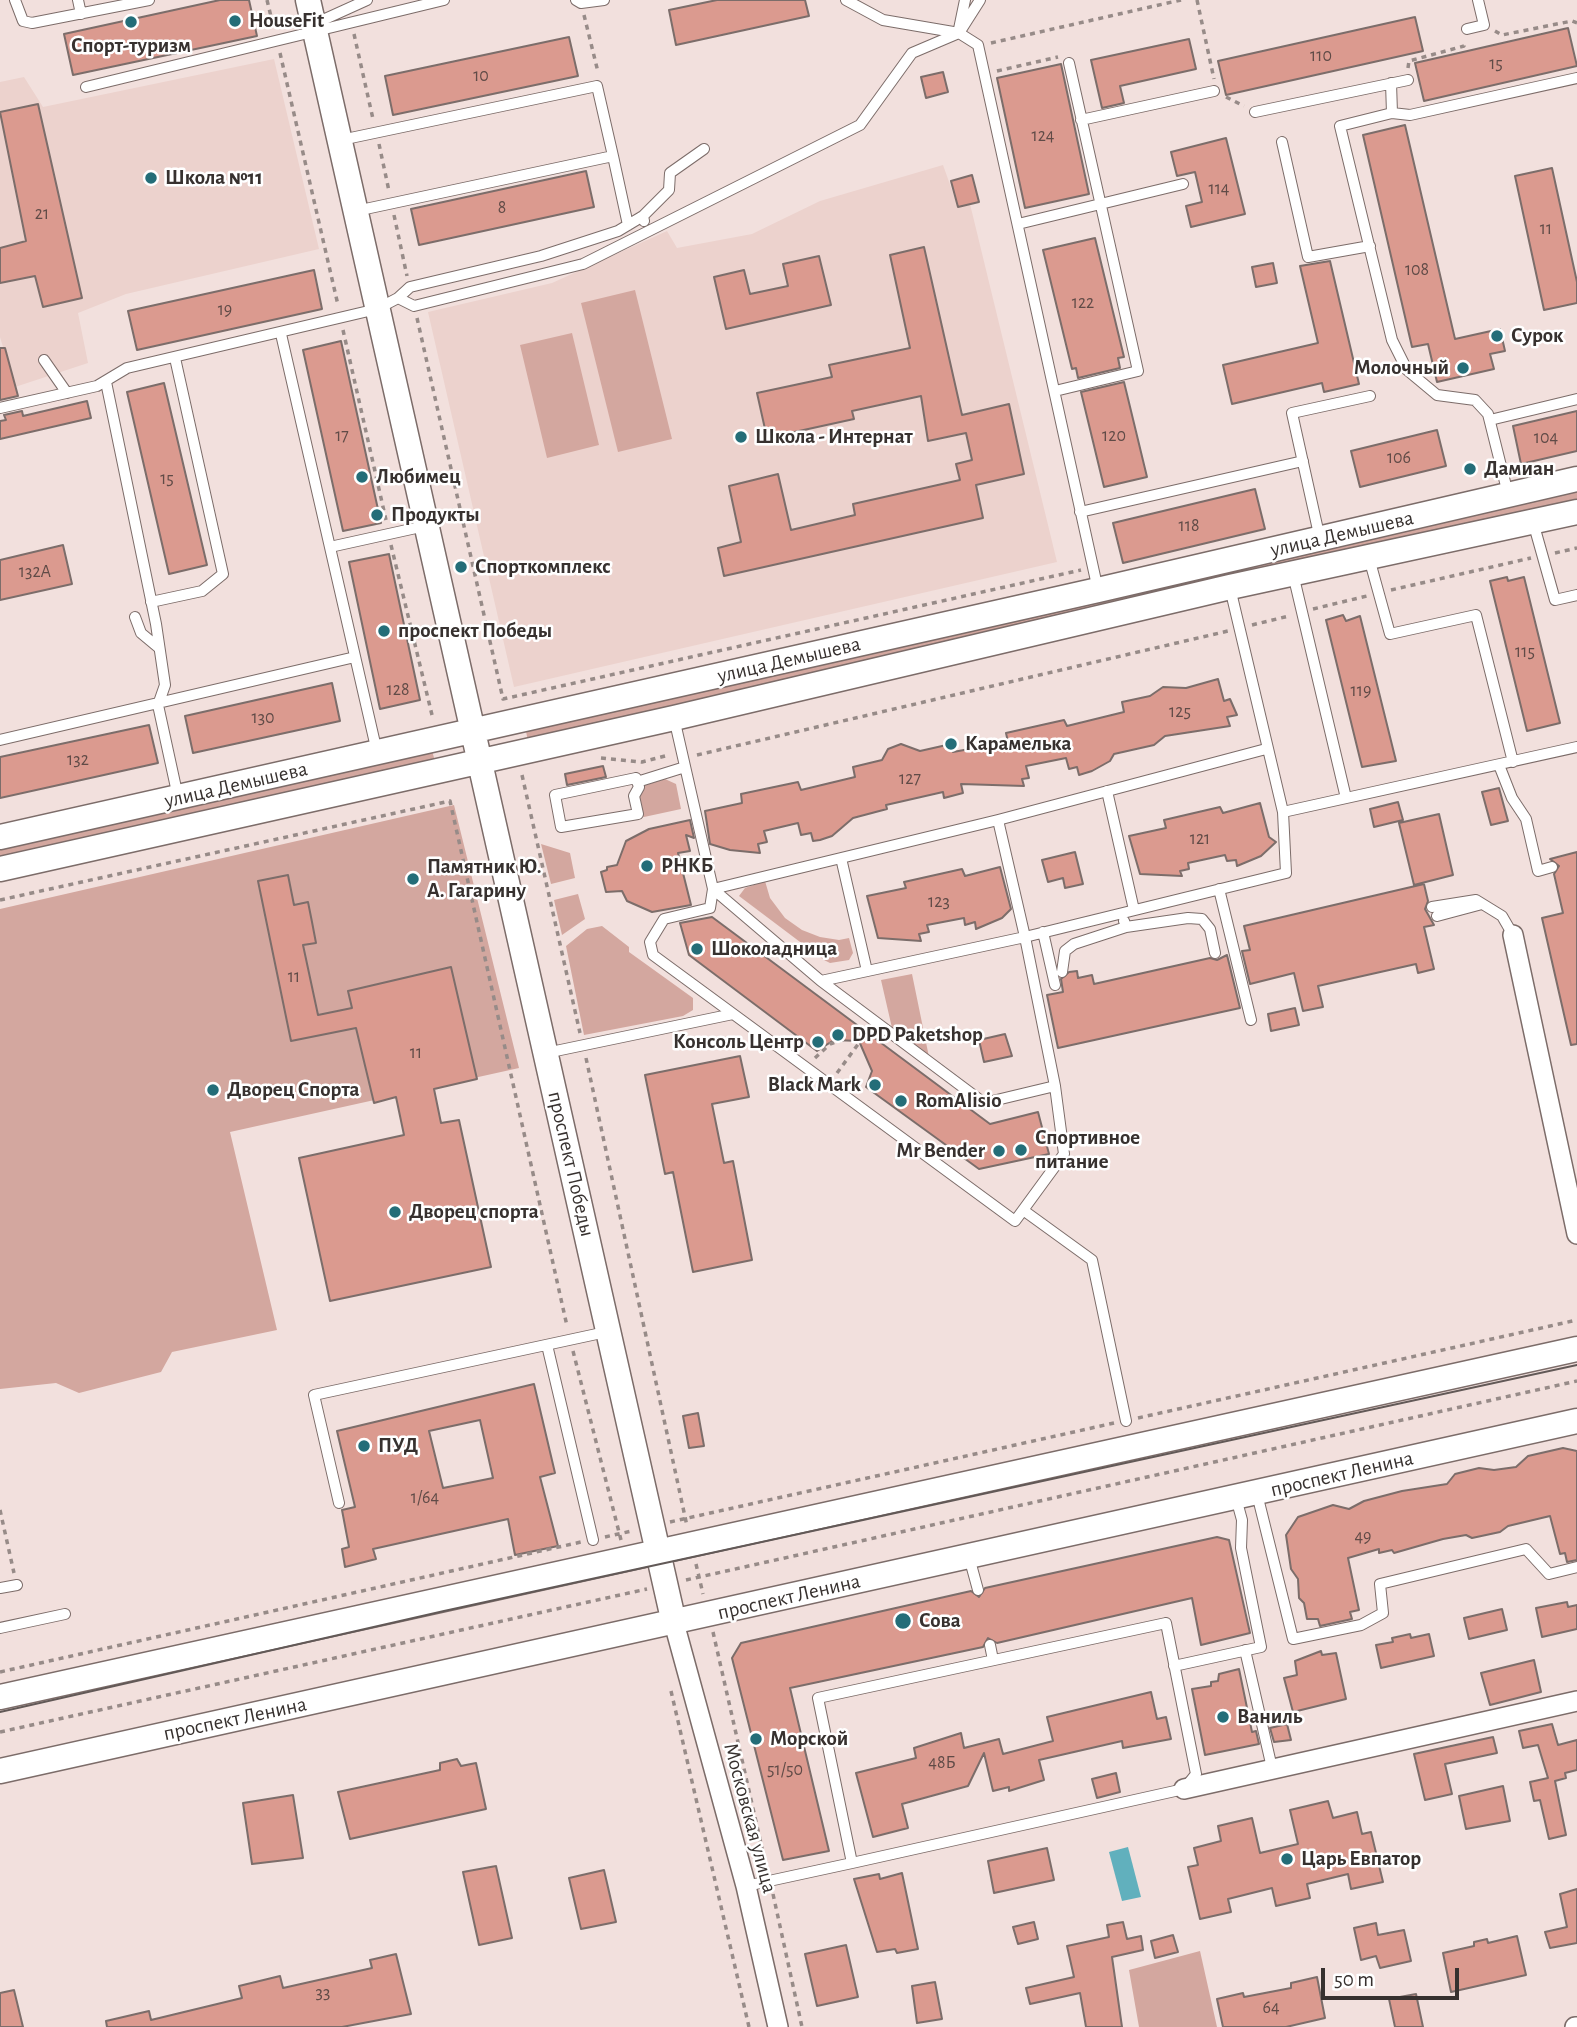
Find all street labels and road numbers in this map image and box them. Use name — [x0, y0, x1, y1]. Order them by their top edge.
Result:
street label: улица Демышева — [1268, 505, 1416, 563]
street label: улица Демышева — [715, 631, 863, 689]
street label: улица Демышева — [162, 756, 310, 814]
street label: проспект Победы — [542, 1089, 600, 1239]
street label: проспект Ленина — [1268, 1445, 1416, 1503]
street label: проспект Ленина — [715, 1568, 863, 1626]
street label: проспект Ленина — [161, 1692, 309, 1746]
street label: Московская улица — [718, 1740, 782, 1896]

